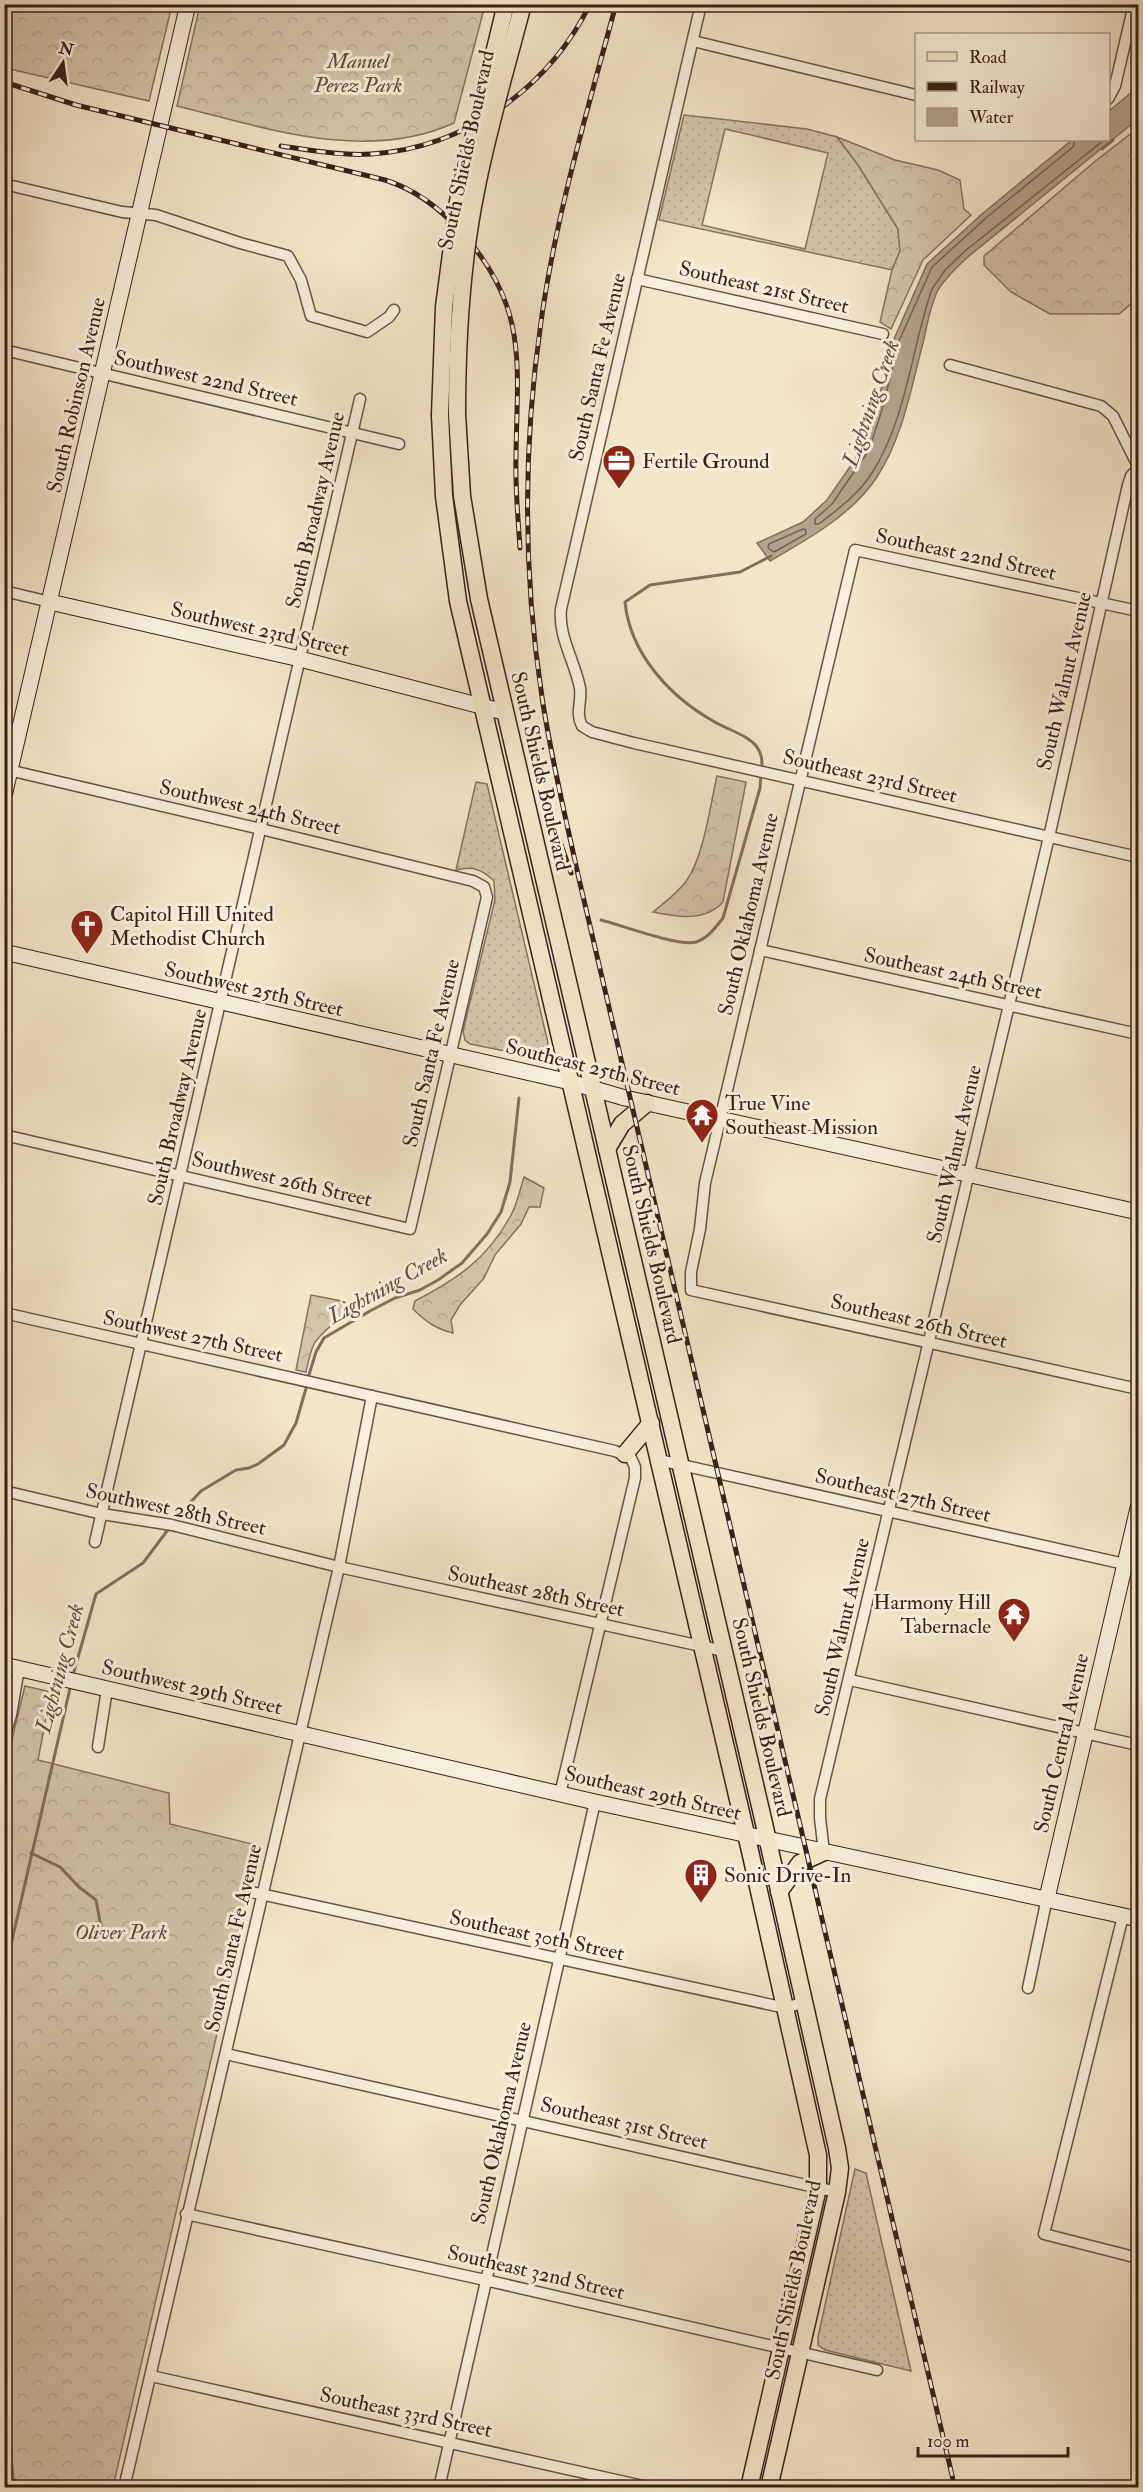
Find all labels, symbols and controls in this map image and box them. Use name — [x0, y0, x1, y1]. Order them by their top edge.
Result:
north arrow — [33, 33, 93, 93]
legend — [915, 33, 1110, 141]
text: N — [56, 38, 76, 61]
text: Road — [969, 46, 1007, 69]
street label: South Shields Boulevard — [432, 47, 501, 252]
park label: Manuel Perez Park — [313, 48, 402, 99]
text: Railway — [969, 76, 1026, 99]
text: Water — [968, 106, 1013, 129]
street label: Southeast 21st Street — [676, 255, 852, 320]
street label: South Santa Fe Avenue — [563, 270, 632, 464]
street label: South Robinson Avenue — [41, 295, 112, 495]
water label: Lightning Creek — [836, 336, 906, 472]
street label: Southwest 22nd Street — [111, 344, 300, 413]
street label: South Broadway Avenue — [280, 409, 351, 611]
office icon: Fertile Ground — [601, 443, 637, 490]
place label: Fertile Ground — [642, 448, 770, 475]
street label: Southeast 22nd Street — [873, 522, 1059, 587]
street label: South Walnut Avenue — [1031, 589, 1098, 773]
street label: Southwest 23rd Street — [168, 596, 352, 663]
street label: South Shields Boulevard — [504, 669, 577, 874]
street label: Southeast 23rd Street — [780, 743, 960, 810]
street label: Southwest 24th Street — [157, 774, 343, 841]
street label: South Oklahoma Avenue — [712, 810, 785, 1018]
place label: Capitol Hill United Methodist Church — [110, 901, 274, 952]
church icon: Capitol Hill United Methodist Church — [69, 908, 105, 955]
street label: Southeast 24th Street — [862, 941, 1044, 1006]
street label: Southwest 25th Street — [162, 956, 346, 1023]
street label: South Santa Fe Avenue — [397, 956, 466, 1150]
street label: South Broadway Avenue — [142, 1006, 213, 1208]
street label: Southeast 25th Street — [503, 1033, 683, 1102]
street label: South Walnut Avenue — [921, 1062, 988, 1246]
place label: True Vine Southeast Mission — [725, 1090, 878, 1141]
temple icon: True Vine Southeast Mission — [684, 1097, 720, 1144]
street label: South Shields Boulevard — [615, 1142, 688, 1347]
street label: Southwest 26th Street — [189, 1146, 375, 1213]
water label: Lightning Creek — [322, 1241, 452, 1331]
street label: Southeast 26th Street — [828, 1288, 1010, 1355]
street label: Southwest 27th Street — [100, 1304, 286, 1369]
street label: Southeast 27th Street — [812, 1462, 993, 1529]
street label: Southwest 28th Street — [83, 1477, 269, 1542]
street label: South Walnut Avenue — [809, 1535, 876, 1719]
street label: Southeast 28th Street — [445, 1560, 627, 1623]
place label: Harmony Hill Tabernacle — [873, 1589, 992, 1640]
temple icon: Harmony Hill Tabernacle — [996, 1596, 1032, 1643]
water label: Lightning Creek — [29, 1601, 91, 1737]
street label: South Shields Boulevard — [725, 1615, 798, 1820]
street label: South Central Avenue — [1028, 1650, 1095, 1836]
street label: Southwest 29th Street — [99, 1654, 285, 1721]
street label: Southeast 29th Street — [562, 1760, 744, 1827]
street label: South Santa Fe Avenue — [199, 1841, 268, 2035]
building icon: Sonic Drive-In — [683, 1857, 719, 1904]
place label: Sonic Drive-In — [724, 1862, 851, 1889]
street label: Southeast 30th Street — [447, 1904, 627, 1967]
park label: Oliver Park — [74, 1919, 168, 1946]
street label: South Oklahoma Avenue — [465, 2019, 538, 2227]
street label: Southeast 31st Street — [538, 2091, 710, 2156]
street label: South Shields Boulevard — [759, 2177, 828, 2382]
street label: Southeast 32nd Street — [445, 2239, 627, 2306]
street label: Southeast 33rd Street — [317, 2381, 495, 2444]
scale bar — [918, 2420, 1068, 2458]
text: 100 m — [927, 2430, 970, 2453]

